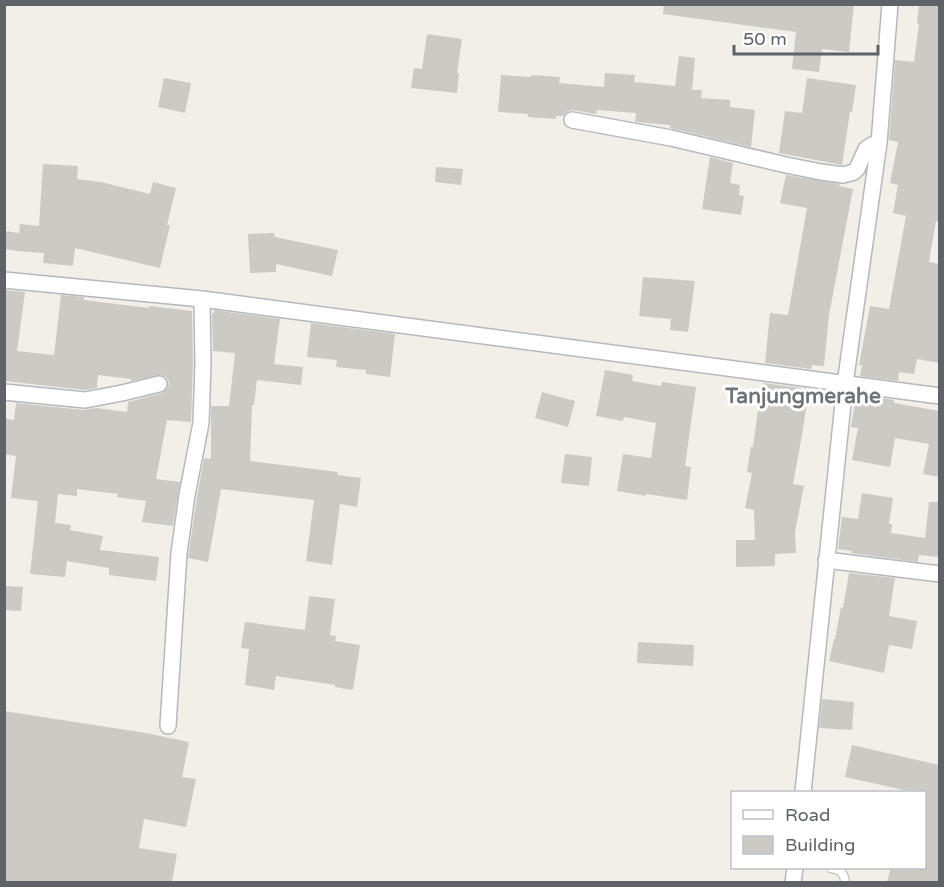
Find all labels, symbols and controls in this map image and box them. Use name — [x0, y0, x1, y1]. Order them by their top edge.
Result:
scale bar — [734, 18, 878, 56]
text: 50 m — [743, 28, 787, 50]
district label: Tanjungmerahe — [724, 384, 881, 409]
legend — [731, 791, 926, 869]
text: Road — [785, 804, 830, 826]
text: Building — [785, 834, 855, 856]

